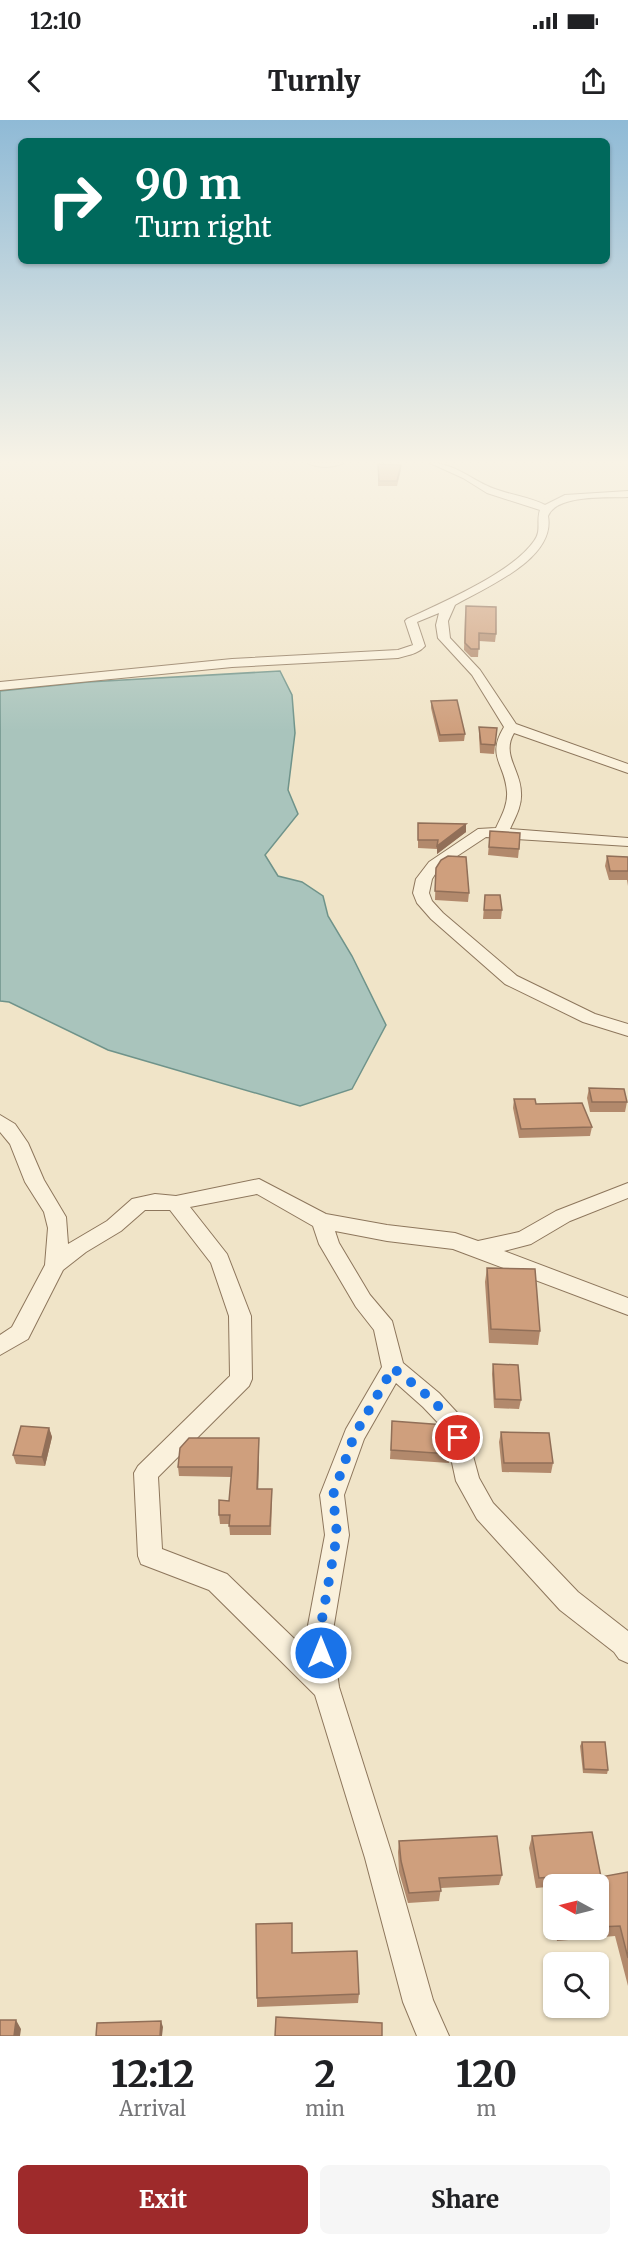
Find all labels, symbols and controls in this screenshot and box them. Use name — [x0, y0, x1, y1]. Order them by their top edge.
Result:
text: 12:10 — [30, 7, 82, 35]
text: Turnly — [268, 64, 360, 98]
icon: back — [18, 65, 51, 98]
icon: share — [577, 65, 610, 98]
text: 90 m — [135, 158, 241, 210]
icon: right — [36, 162, 114, 240]
text: Turn right — [135, 210, 272, 244]
pin — [432, 1412, 483, 1463]
icon: arrive — [441, 1421, 474, 1454]
position arrow — [289, 1621, 353, 1685]
north arrow — [543, 1874, 609, 1940]
map controls — [543, 1874, 609, 2018]
button: search — [543, 1952, 609, 2018]
text: 12:12 — [111, 2052, 194, 2097]
text: 2 — [315, 2052, 336, 2097]
text: 120 — [456, 2052, 517, 2097]
text: Arrival — [119, 2096, 186, 2121]
text: min — [305, 2096, 345, 2121]
text: m — [477, 2096, 496, 2121]
button: Exit — [18, 2165, 308, 2234]
button: Share — [320, 2165, 610, 2234]

